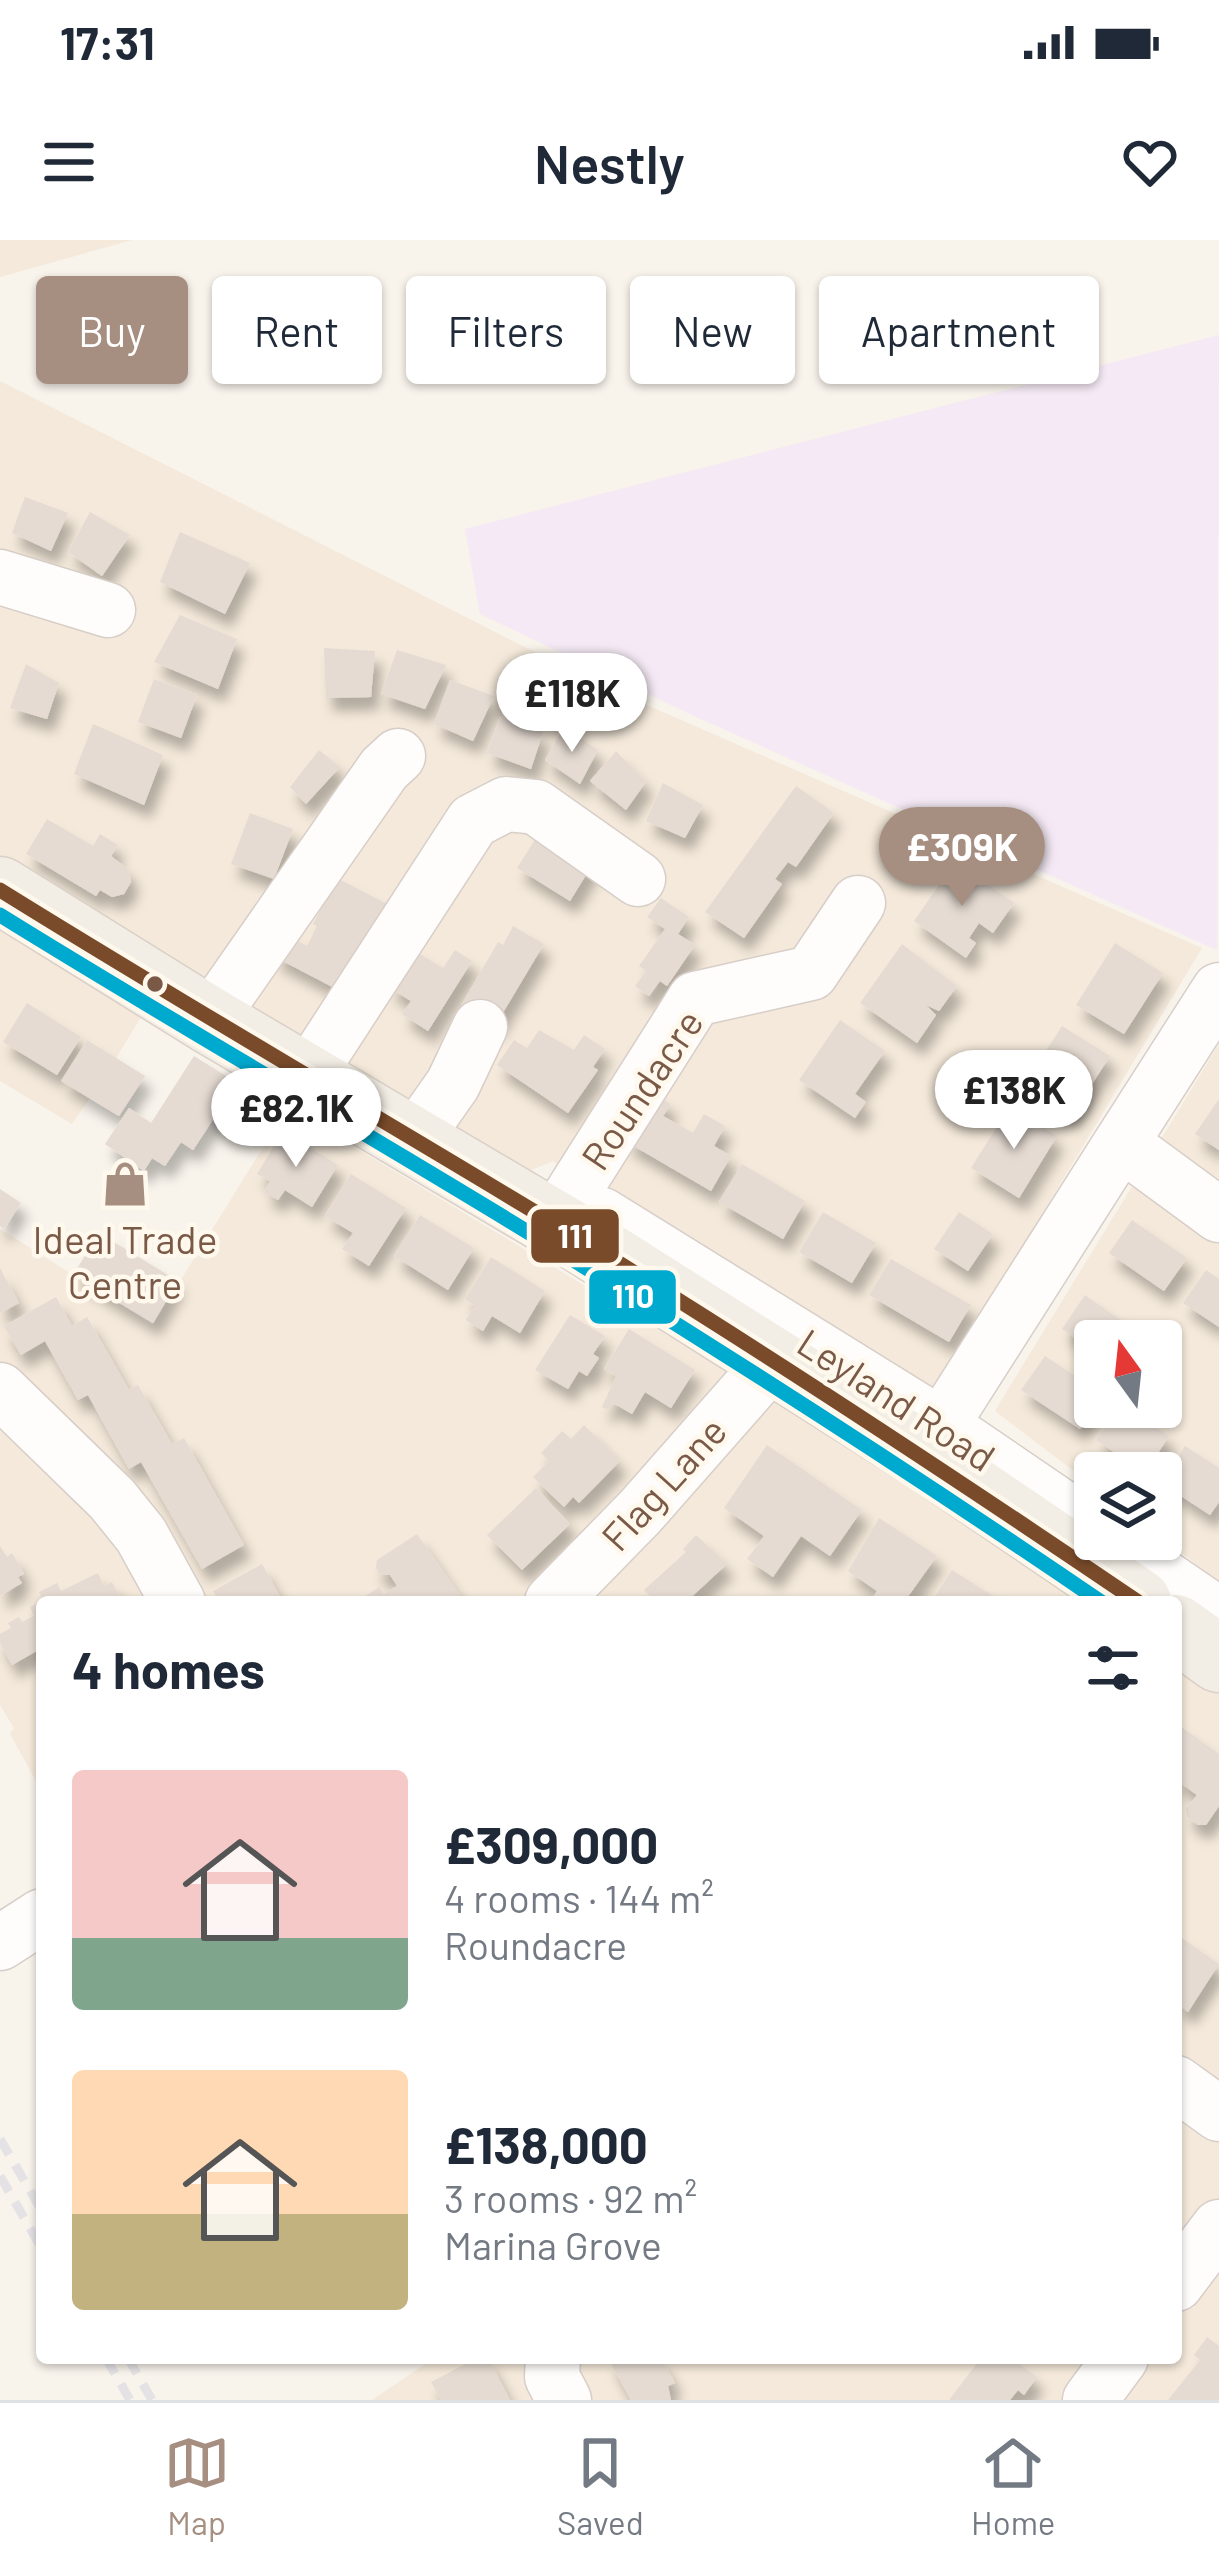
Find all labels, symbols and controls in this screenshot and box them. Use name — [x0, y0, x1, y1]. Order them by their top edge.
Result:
text: 17:31 — [60, 15, 155, 69]
icon: menu — [36, 129, 102, 195]
icon: heart — [1117, 129, 1183, 195]
text: Nestly — [534, 130, 685, 195]
chip: Buy — [36, 276, 188, 384]
chip: Rent — [212, 276, 382, 384]
chip: Filters — [406, 276, 606, 384]
chip: New — [630, 276, 795, 384]
chip: Apartment — [819, 276, 1099, 384]
pin: £118K — [488, 653, 656, 755]
text: £118K — [523, 668, 621, 715]
pin: £309K — [878, 807, 1046, 909]
text: £309K — [906, 822, 1018, 869]
unlabelled marker — [144, 973, 166, 995]
street label: Roundacre — [570, 1000, 712, 1178]
pin: £138K — [930, 1050, 1098, 1152]
text: £138K — [962, 1065, 1066, 1112]
pin: £82.1K — [198, 1068, 394, 1170]
text: £82.1K — [238, 1083, 354, 1130]
shop icon: Ideal Trade Centre — [100, 1159, 150, 1209]
line badge: 111 — [529, 1207, 621, 1265]
place label: Ideal Trade Centre — [33, 1215, 217, 1307]
text: 111 — [557, 1215, 593, 1255]
line badge: 110 — [587, 1268, 678, 1326]
text: 110 — [612, 1275, 654, 1315]
street label: Leyland Road — [790, 1318, 1004, 1480]
north arrow — [1074, 1320, 1182, 1428]
map controls — [1074, 1320, 1182, 1560]
street label: Flag Lane — [591, 1407, 735, 1559]
button: layers — [1074, 1452, 1182, 1560]
icon: filters — [1080, 1635, 1146, 1701]
text: 4 homes — [72, 1638, 265, 1699]
text: £309,000 — [444, 1813, 658, 1874]
icon: home — [168, 1818, 312, 1962]
text: 4 rooms · 144 m² — [444, 1874, 714, 1921]
text: Roundacre — [444, 1921, 627, 1968]
text: £138,000 — [444, 2113, 648, 2174]
icon: home — [168, 2118, 312, 2262]
text: 3 rooms · 92 m² — [444, 2174, 697, 2221]
text: Marina Grove — [444, 2221, 662, 2268]
tab: Map — [164, 2430, 230, 2542]
tab: Saved — [557, 2430, 644, 2542]
tab: Home — [971, 2430, 1055, 2542]

